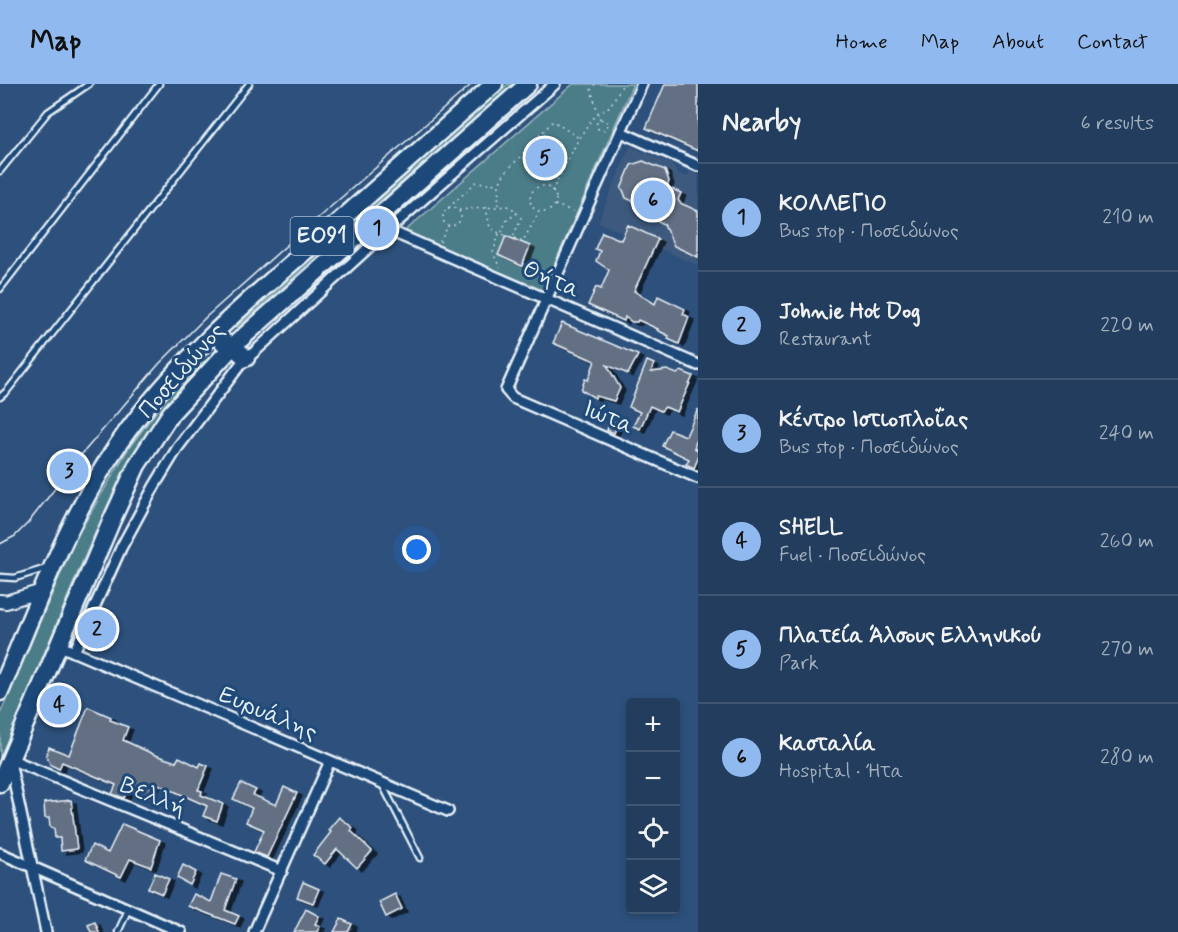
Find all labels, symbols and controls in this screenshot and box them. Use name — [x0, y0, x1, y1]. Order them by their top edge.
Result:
text: Map — [30, 24, 81, 61]
text: Home — [836, 28, 888, 56]
text: Map — [921, 28, 959, 56]
text: About — [992, 28, 1044, 56]
text: Contact — [1077, 28, 1148, 56]
text: Nearby — [722, 106, 801, 140]
text: 6 results — [1081, 110, 1154, 137]
pin: 5 — [526, 136, 564, 181]
pin: 6 — [634, 178, 672, 222]
text: ΚΟΛΛΕΓΙΟ — [779, 190, 887, 218]
text: 1 — [737, 204, 746, 231]
text: 210 m — [1102, 204, 1154, 231]
pin: 1 — [358, 206, 397, 250]
road number: ΕΟ91 — [290, 217, 354, 255]
text: Bus stop · Ποσειδώνος — [779, 218, 959, 245]
street label: Θήτα — [517, 254, 585, 306]
text: Johnie Hot Dog — [779, 298, 921, 326]
text: 2 — [737, 312, 746, 339]
text: 220 m — [1100, 312, 1154, 339]
street label: Ποσειδώνος — [132, 316, 232, 426]
text: Restaurant — [779, 326, 872, 353]
street label: Ιώτα — [578, 393, 638, 443]
text: Κέντρο Ιστιοπλοΐας — [779, 406, 968, 434]
text: 3 — [737, 420, 746, 447]
text: 240 m — [1099, 420, 1154, 447]
text: Bus stop · Ποσειδώνος — [779, 434, 959, 461]
pin: 3 — [50, 448, 88, 494]
text: SHELL — [779, 514, 843, 542]
text: 4 — [736, 528, 747, 555]
text: 260 m — [1100, 528, 1154, 555]
your location — [402, 535, 431, 564]
text: Fuel · Ποσειδώνος — [779, 542, 926, 569]
pin: 2 — [78, 606, 116, 652]
text: Πλατεία Άλσους Ελληνικού — [779, 622, 1042, 650]
text: 5 — [736, 636, 748, 663]
text: 270 m — [1101, 636, 1154, 663]
text: Park — [779, 650, 819, 677]
street label: Ευρυάλης — [214, 679, 322, 749]
pin: 4 — [40, 682, 78, 728]
map controls — [626, 698, 680, 914]
button: + — [626, 698, 680, 752]
text: Κασταλία — [779, 730, 876, 758]
text: 6 — [736, 744, 747, 771]
text: 280 m — [1100, 744, 1154, 771]
button: − — [626, 752, 680, 806]
text: Hospital · Ήτα — [779, 758, 903, 785]
street label: Βελλή — [115, 770, 191, 824]
button: locate — [626, 806, 680, 860]
button: layers — [626, 860, 680, 914]

